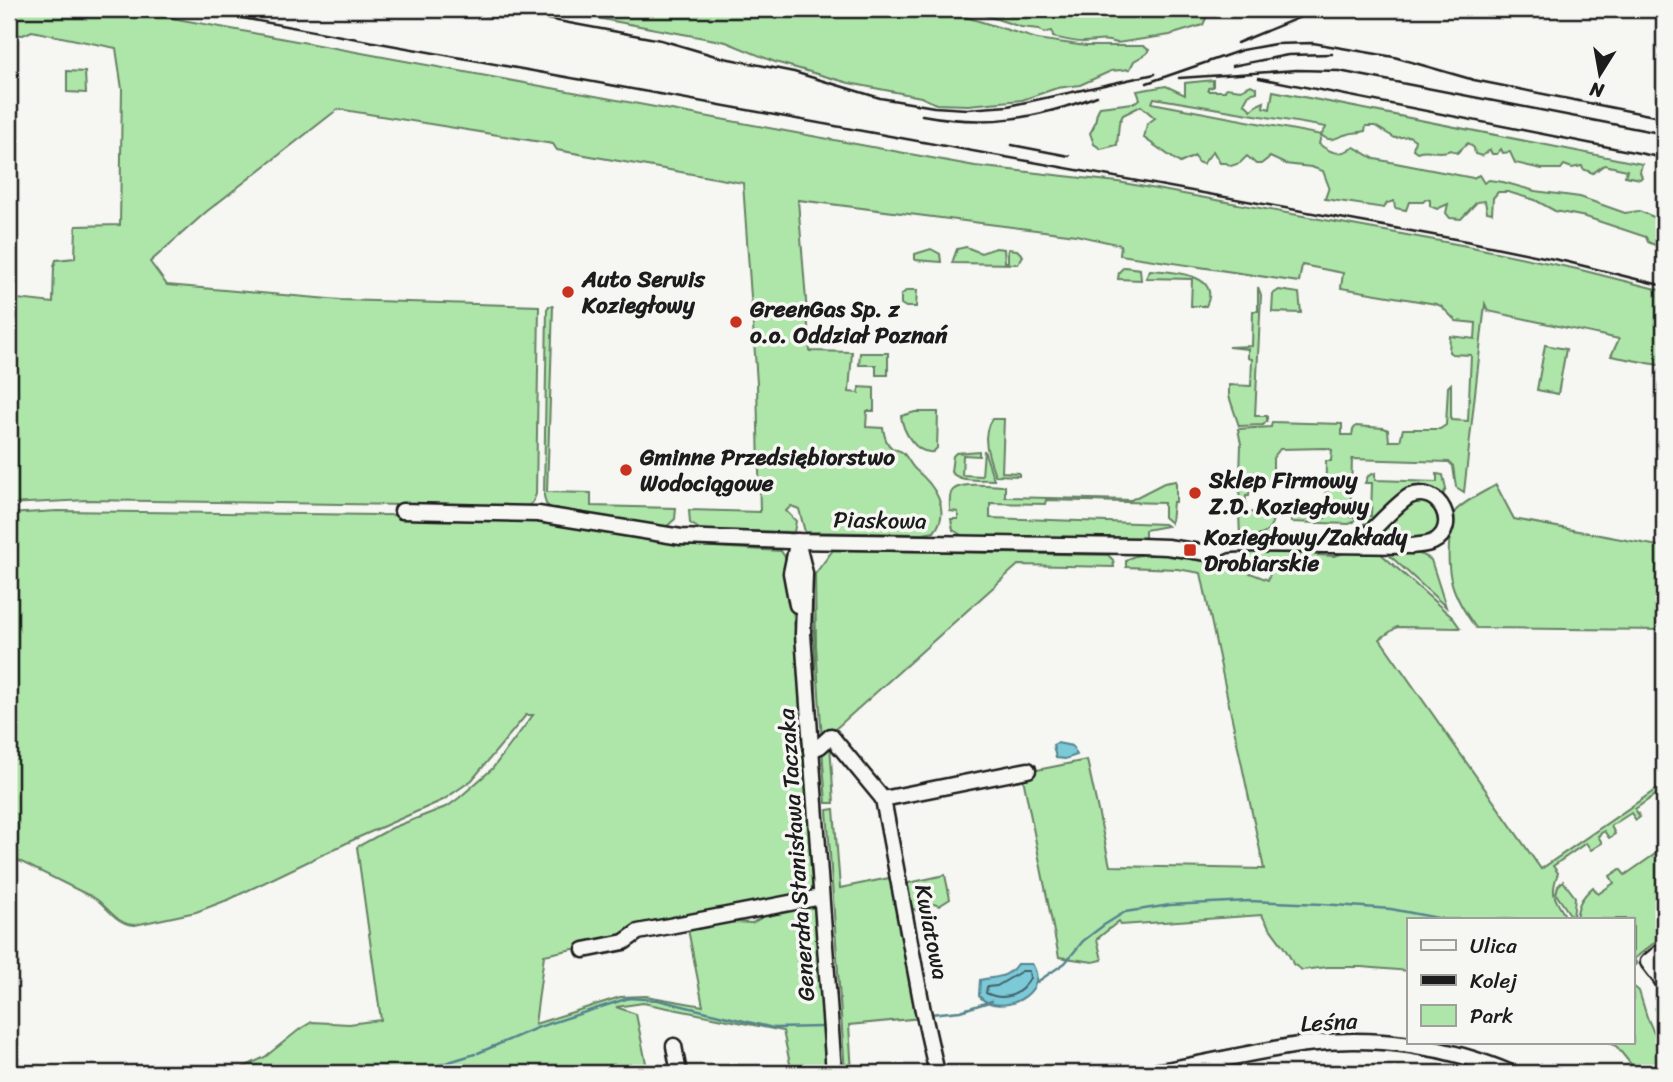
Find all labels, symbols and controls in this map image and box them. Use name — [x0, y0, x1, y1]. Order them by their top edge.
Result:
north arrow — [1564, 38, 1634, 108]
text: N — [1586, 73, 1607, 108]
place label: Auto Serwis Koziegłowy — [581, 259, 706, 326]
marker: Auto Serwis Koziegłowy — [560, 284, 576, 300]
place label: GreenGas Sp. z o.o. Oddział Poznań — [749, 289, 948, 356]
marker: GreenGas Sp. z o.o. Oddział Poznań — [728, 314, 744, 330]
place label: Gminne Przedsiębiorstwo Wodociągowe — [639, 437, 895, 504]
place label: Sklep Firmowy Z.D. Koziegłowy — [1208, 460, 1370, 527]
marker: Gminne Przedsiębiorstwo Wodociągowe — [618, 462, 634, 478]
marker: Sklep Firmowy Z.D. Koziegłowy — [1187, 485, 1203, 501]
street label: Piaskowa — [833, 499, 927, 542]
place label: Koziegłowy/Zakłady Drobiarskie — [1203, 517, 1409, 584]
marker: Koziegłowy/Zakłady Drobiarskie — [1182, 542, 1198, 558]
street label: Generała Stanisława Taczaka — [766, 707, 827, 1003]
street label: Kwiatowa — [902, 881, 961, 983]
legend — [1407, 918, 1634, 1044]
text: Ulica — [1470, 927, 1517, 965]
text: Kolej — [1470, 962, 1517, 1000]
text: Park — [1470, 997, 1513, 1035]
street label: Leśna — [1300, 1001, 1359, 1044]

